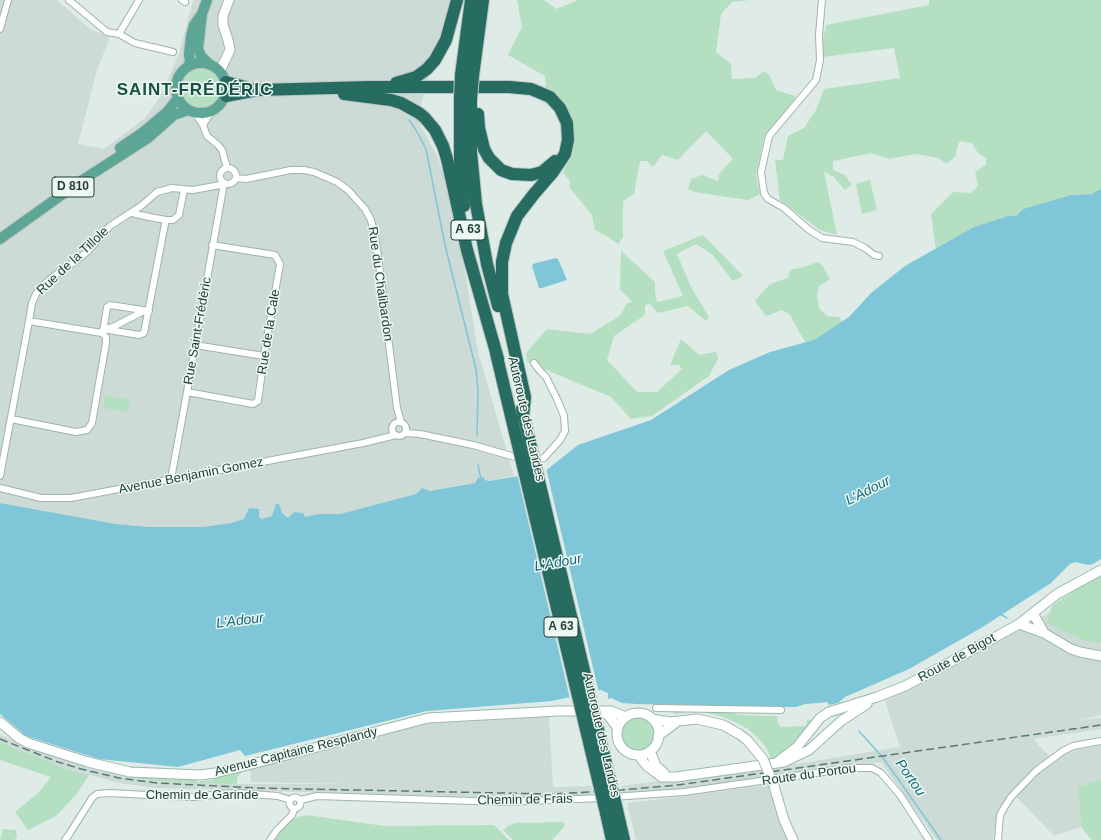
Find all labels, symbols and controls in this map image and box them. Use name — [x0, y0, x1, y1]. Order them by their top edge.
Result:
district label: SAINT-FRÉDÉRIC — [117, 80, 273, 100]
road number: D 810 — [52, 177, 94, 197]
road number: A 63 — [451, 220, 485, 240]
street label: Rue de la Tillole — [34, 224, 112, 298]
street label: Rue du Chalibardon — [364, 226, 396, 342]
street label: Rue Saint-Frédéric — [181, 276, 215, 386]
street label: Rue de la Cale — [255, 288, 283, 376]
street label: Autoroute des Landes — [504, 355, 548, 483]
street label: Avenue Benjamin Gomez — [117, 454, 265, 498]
water label: L'Adour — [843, 473, 893, 509]
water label: L'Adour — [533, 551, 583, 575]
water label: L'Adour — [215, 610, 265, 632]
road number: A 63 — [544, 617, 578, 637]
street label: Route de Bigot — [916, 630, 998, 686]
street label: Autoroute des Landes — [579, 671, 623, 799]
street label: Avenue Capitaine Resplandy — [213, 724, 379, 780]
water label: Portou — [891, 756, 929, 800]
street label: Route du Portou — [761, 761, 857, 789]
street label: Chemin de Garinde — [146, 787, 258, 803]
street label: Chemin de Frais — [477, 791, 573, 809]

